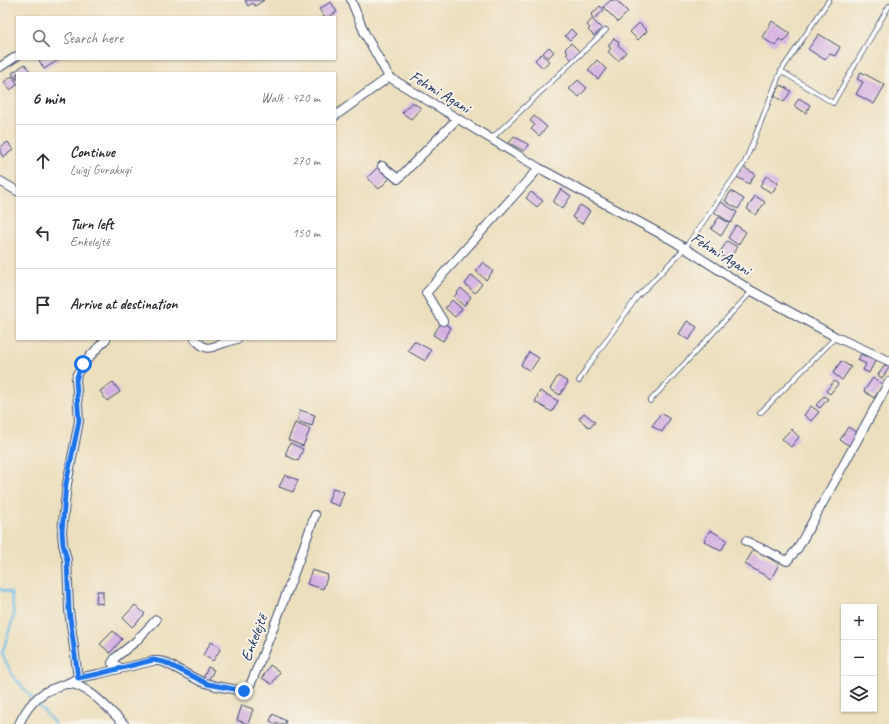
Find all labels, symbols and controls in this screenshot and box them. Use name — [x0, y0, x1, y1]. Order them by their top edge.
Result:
search box — [16, 16, 336, 60]
icon: search — [30, 27, 52, 49]
text: Search here — [62, 29, 123, 48]
street label: Fehmi Agani — [406, 66, 475, 119]
text: 6 min — [32, 88, 65, 109]
text: Walk · 420 m — [261, 90, 320, 106]
text: Continue — [70, 143, 115, 162]
icon: ahead — [32, 150, 54, 172]
text: 270 m — [292, 153, 320, 169]
text: Luigj Gurakuqi — [70, 162, 131, 178]
text: Turn left — [70, 215, 113, 234]
icon: left — [32, 222, 54, 244]
text: 150 m — [292, 225, 320, 241]
street label: Fehmi Agani — [687, 228, 756, 281]
text: Enkelejtë — [70, 234, 109, 250]
icon: arrive — [32, 294, 54, 316]
text: Arrive at destination — [70, 295, 177, 314]
route start — [74, 355, 92, 373]
map controls — [841, 604, 877, 712]
button: + — [841, 604, 877, 640]
street label: Enkelejtë — [236, 609, 273, 664]
button: − — [841, 640, 877, 676]
button: layers — [841, 676, 877, 712]
route end — [235, 682, 253, 700]

